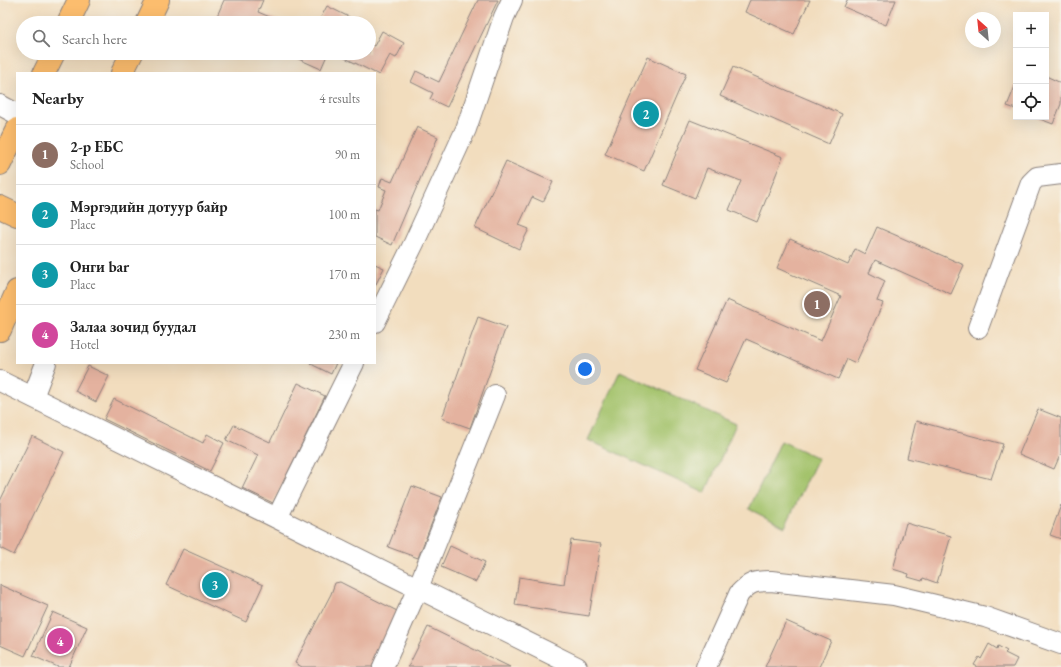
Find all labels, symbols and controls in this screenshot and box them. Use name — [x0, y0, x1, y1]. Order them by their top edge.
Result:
north arrow — [965, 12, 1001, 48]
map controls — [1013, 12, 1049, 120]
button: + — [1013, 12, 1049, 48]
search box — [16, 16, 376, 60]
icon: search — [30, 27, 52, 49]
text: Search here — [62, 29, 127, 48]
button: − — [1013, 48, 1049, 84]
button: locate — [1013, 84, 1049, 120]
text: Nearby — [32, 87, 84, 109]
text: 4 results — [319, 90, 360, 107]
pin: 2 — [633, 99, 659, 129]
text: 2-р ЕБС — [70, 137, 123, 156]
text: 1 — [42, 146, 48, 163]
text: 90 m — [335, 146, 360, 163]
text: School — [70, 156, 104, 173]
text: Мэргэдийн дотуур байр — [70, 197, 228, 216]
text: 2 — [42, 206, 48, 223]
text: 100 m — [329, 206, 360, 223]
text: Place — [70, 216, 96, 233]
text: Онги bar — [70, 257, 129, 276]
text: 3 — [42, 266, 48, 283]
text: 170 m — [329, 266, 360, 283]
text: Place — [70, 276, 96, 293]
pin: 1 — [804, 289, 830, 319]
text: Залаа зочид буудал — [70, 317, 196, 336]
text: 4 — [42, 326, 48, 343]
text: 230 m — [329, 326, 360, 343]
text: Hotel — [70, 336, 99, 353]
your location — [575, 359, 595, 379]
pin: 3 — [202, 570, 228, 600]
pin: 4 — [47, 626, 73, 656]

